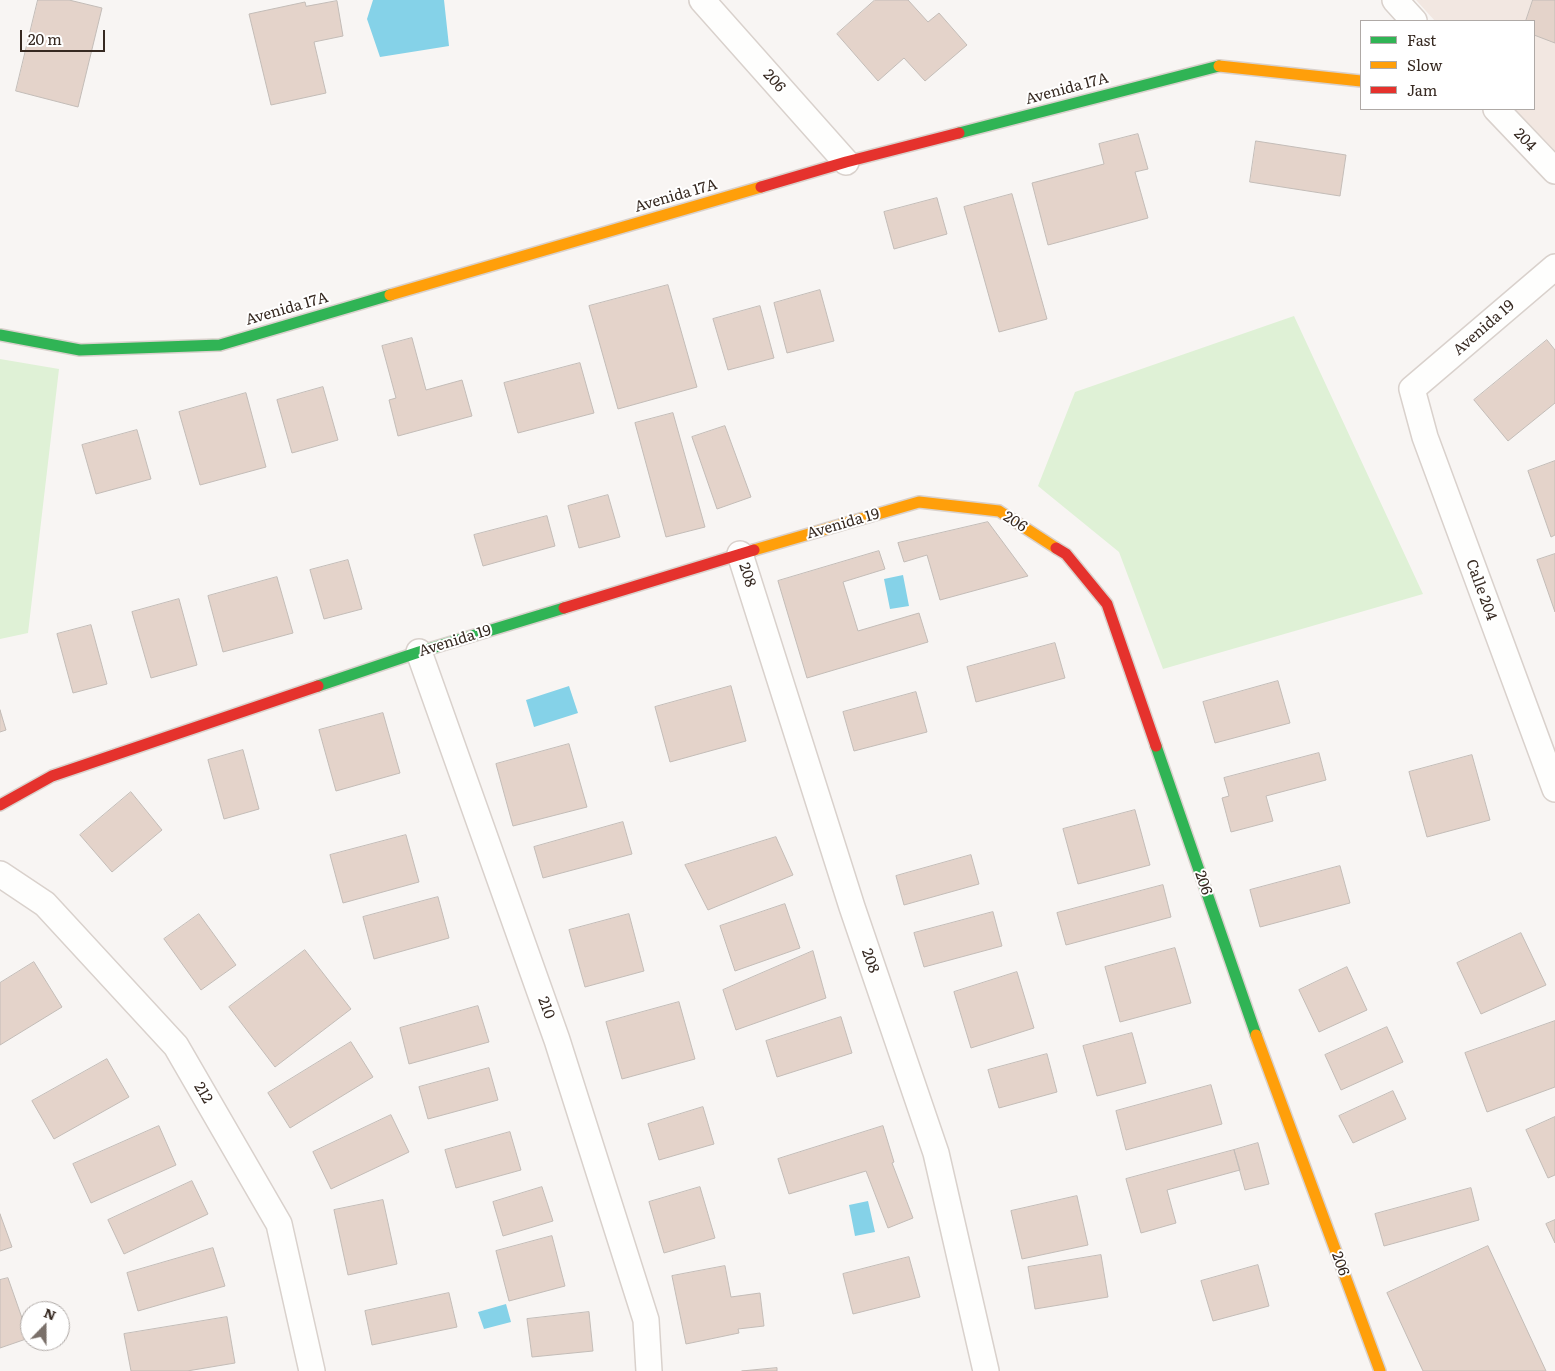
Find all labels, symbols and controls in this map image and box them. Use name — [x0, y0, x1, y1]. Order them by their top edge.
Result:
scale bar — [22, 20, 108, 52]
legend — [1360, 20, 1535, 110]
text: 20 m — [28, 27, 62, 50]
text: Fast — [1407, 28, 1436, 51]
text: Slow — [1407, 53, 1442, 76]
street label: 206 — [759, 66, 789, 96]
street label: Avenida 17A — [1023, 69, 1111, 109]
text: Jam — [1407, 78, 1437, 101]
street label: 204 — [1510, 125, 1540, 155]
street label: Avenida 17A — [633, 176, 719, 216]
street label: Avenida 17A — [244, 289, 330, 329]
street label: Avenida 19 — [1450, 297, 1518, 359]
street label: Avenida 19 — [804, 505, 882, 543]
street label: 206 — [1000, 508, 1030, 536]
street label: Calle 204 — [1462, 557, 1500, 623]
street label: 208 — [735, 561, 759, 589]
street label: Avenida 19 — [417, 621, 493, 661]
street label: 206 — [1191, 869, 1215, 897]
street label: 208 — [857, 946, 883, 976]
street label: 210 — [534, 994, 558, 1022]
street label: 212 — [190, 1079, 216, 1107]
street label: 206 — [1327, 1249, 1353, 1279]
north arrow — [20, 1301, 70, 1351]
text: N — [41, 1302, 59, 1324]

